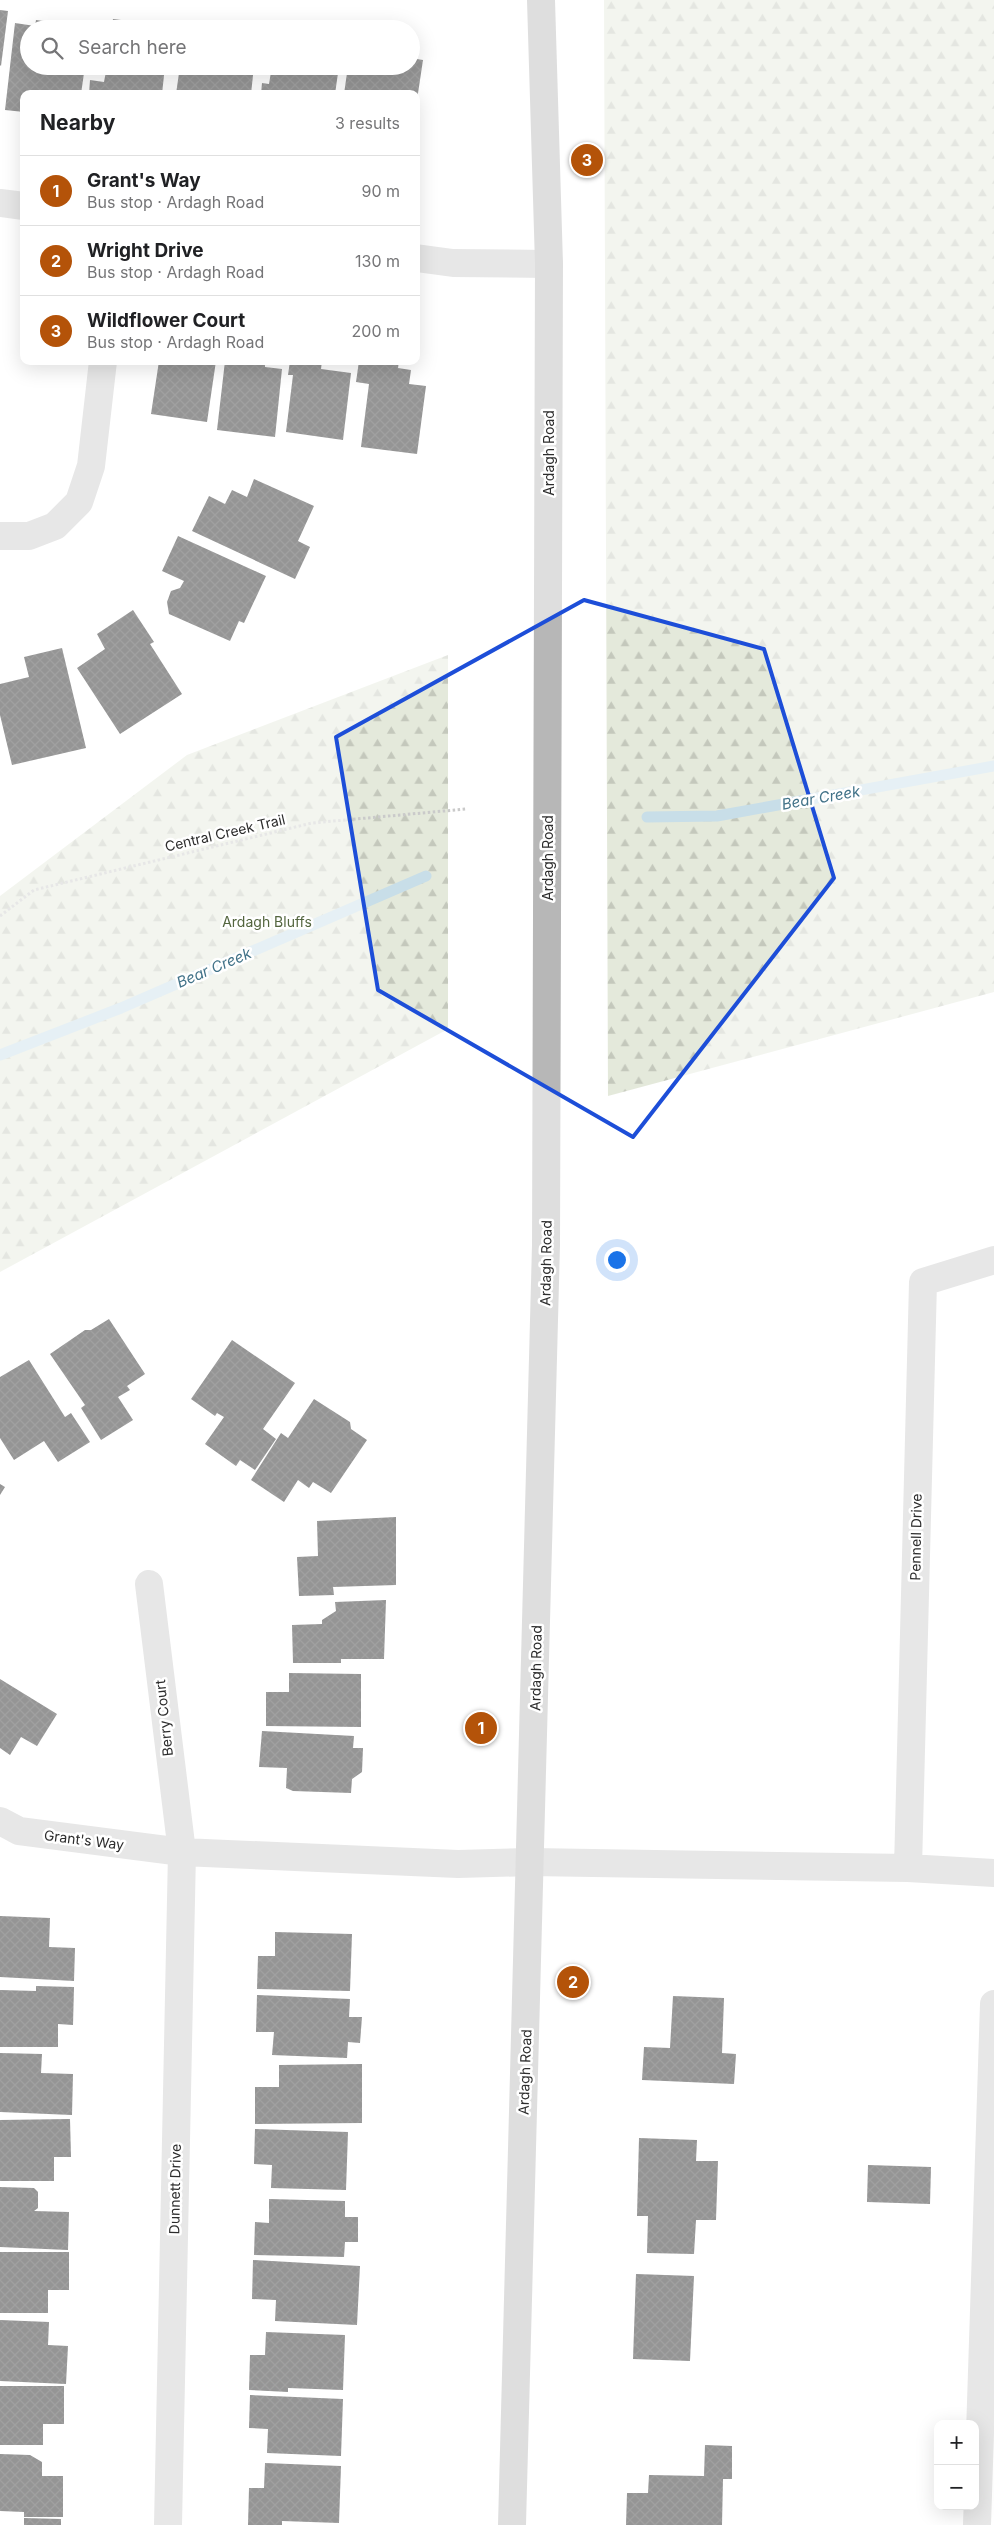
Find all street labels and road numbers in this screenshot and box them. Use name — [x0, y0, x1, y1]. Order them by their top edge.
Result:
street label: Ardagh Road — [540, 410, 557, 496]
street label: Central Creek Trail — [163, 810, 287, 855]
street label: Ardagh Road — [539, 815, 556, 901]
street label: Ardagh Road — [536, 1220, 555, 1306]
street label: Pennell Drive — [906, 1493, 925, 1581]
street label: Ardagh Road — [526, 1625, 545, 1711]
street label: Berry Court — [151, 1678, 176, 1757]
street label: Grant's Way — [43, 1826, 125, 1853]
street label: Ardagh Road — [515, 2029, 534, 2115]
street label: Dunnett Drive — [165, 2144, 184, 2234]

